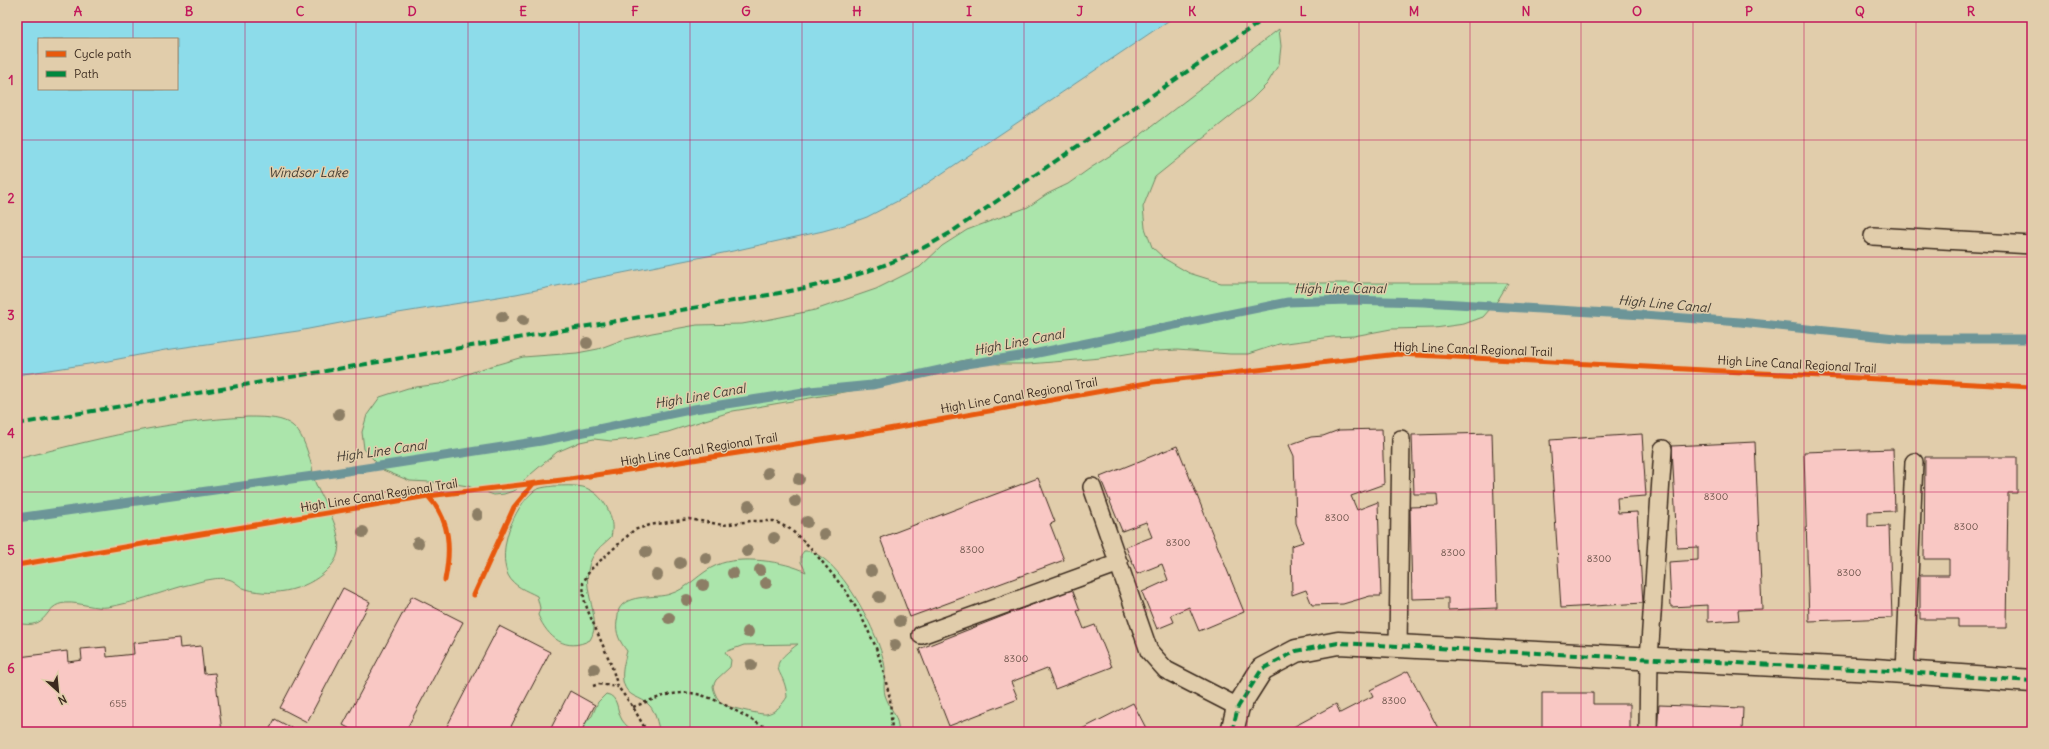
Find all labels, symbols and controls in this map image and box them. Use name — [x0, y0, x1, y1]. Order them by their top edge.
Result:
text: A — [74, 3, 83, 20]
text: B — [185, 3, 194, 20]
text: C — [296, 3, 305, 20]
text: D — [407, 3, 417, 20]
text: E — [519, 3, 527, 20]
text: F — [631, 3, 639, 20]
text: G — [741, 3, 751, 20]
text: H — [852, 3, 862, 20]
text: I — [966, 3, 972, 20]
text: J — [1077, 3, 1084, 20]
text: K — [1188, 3, 1197, 20]
text: L — [1299, 3, 1307, 20]
text: M — [1409, 3, 1419, 20]
text: N — [1522, 3, 1530, 20]
text: O — [1632, 3, 1642, 20]
text: P — [1745, 3, 1753, 20]
text: Q — [1855, 3, 1865, 20]
text: R — [1967, 3, 1976, 20]
legend — [38, 38, 178, 90]
text: Cycle path — [74, 46, 131, 61]
text: Path — [74, 66, 99, 81]
text: 1 — [8, 72, 14, 89]
water label: Windsor Lake — [268, 164, 349, 181]
text: 2 — [7, 190, 15, 207]
water label: High Line Canal — [1294, 280, 1388, 297]
water label: High Line Canal — [1618, 292, 1712, 317]
text: 3 — [7, 307, 15, 324]
water label: High Line Canal — [972, 325, 1068, 359]
street label: High Line Canal Regional Trail — [1393, 339, 1553, 359]
street label: High Line Canal Regional Trail — [1717, 352, 1877, 376]
street label: High Line Canal Regional Trail — [939, 374, 1099, 416]
water label: High Line Canal — [653, 379, 749, 412]
text: 4 — [7, 425, 15, 442]
street label: High Line Canal Regional Trail — [619, 429, 779, 469]
water label: High Line Canal — [335, 436, 430, 466]
street label: High Line Canal Regional Trail — [299, 475, 459, 515]
house number: 8300 — [1704, 490, 1728, 503]
house number: 8300 — [1325, 511, 1349, 524]
house number: 8300 — [1954, 520, 1978, 533]
house number: 8300 — [1166, 536, 1190, 549]
text: 5 — [7, 542, 15, 559]
house number: 8300 — [960, 543, 984, 556]
house number: 8300 — [1441, 546, 1465, 559]
house number: 8300 — [1587, 552, 1611, 565]
house number: 8300 — [1837, 566, 1861, 579]
house number: 8300 — [1004, 652, 1028, 665]
text: 6 — [7, 660, 15, 677]
north arrow — [38, 671, 78, 711]
text: N — [56, 692, 69, 708]
house number: 8300 — [1382, 694, 1406, 707]
house number: 655 — [109, 697, 127, 710]

